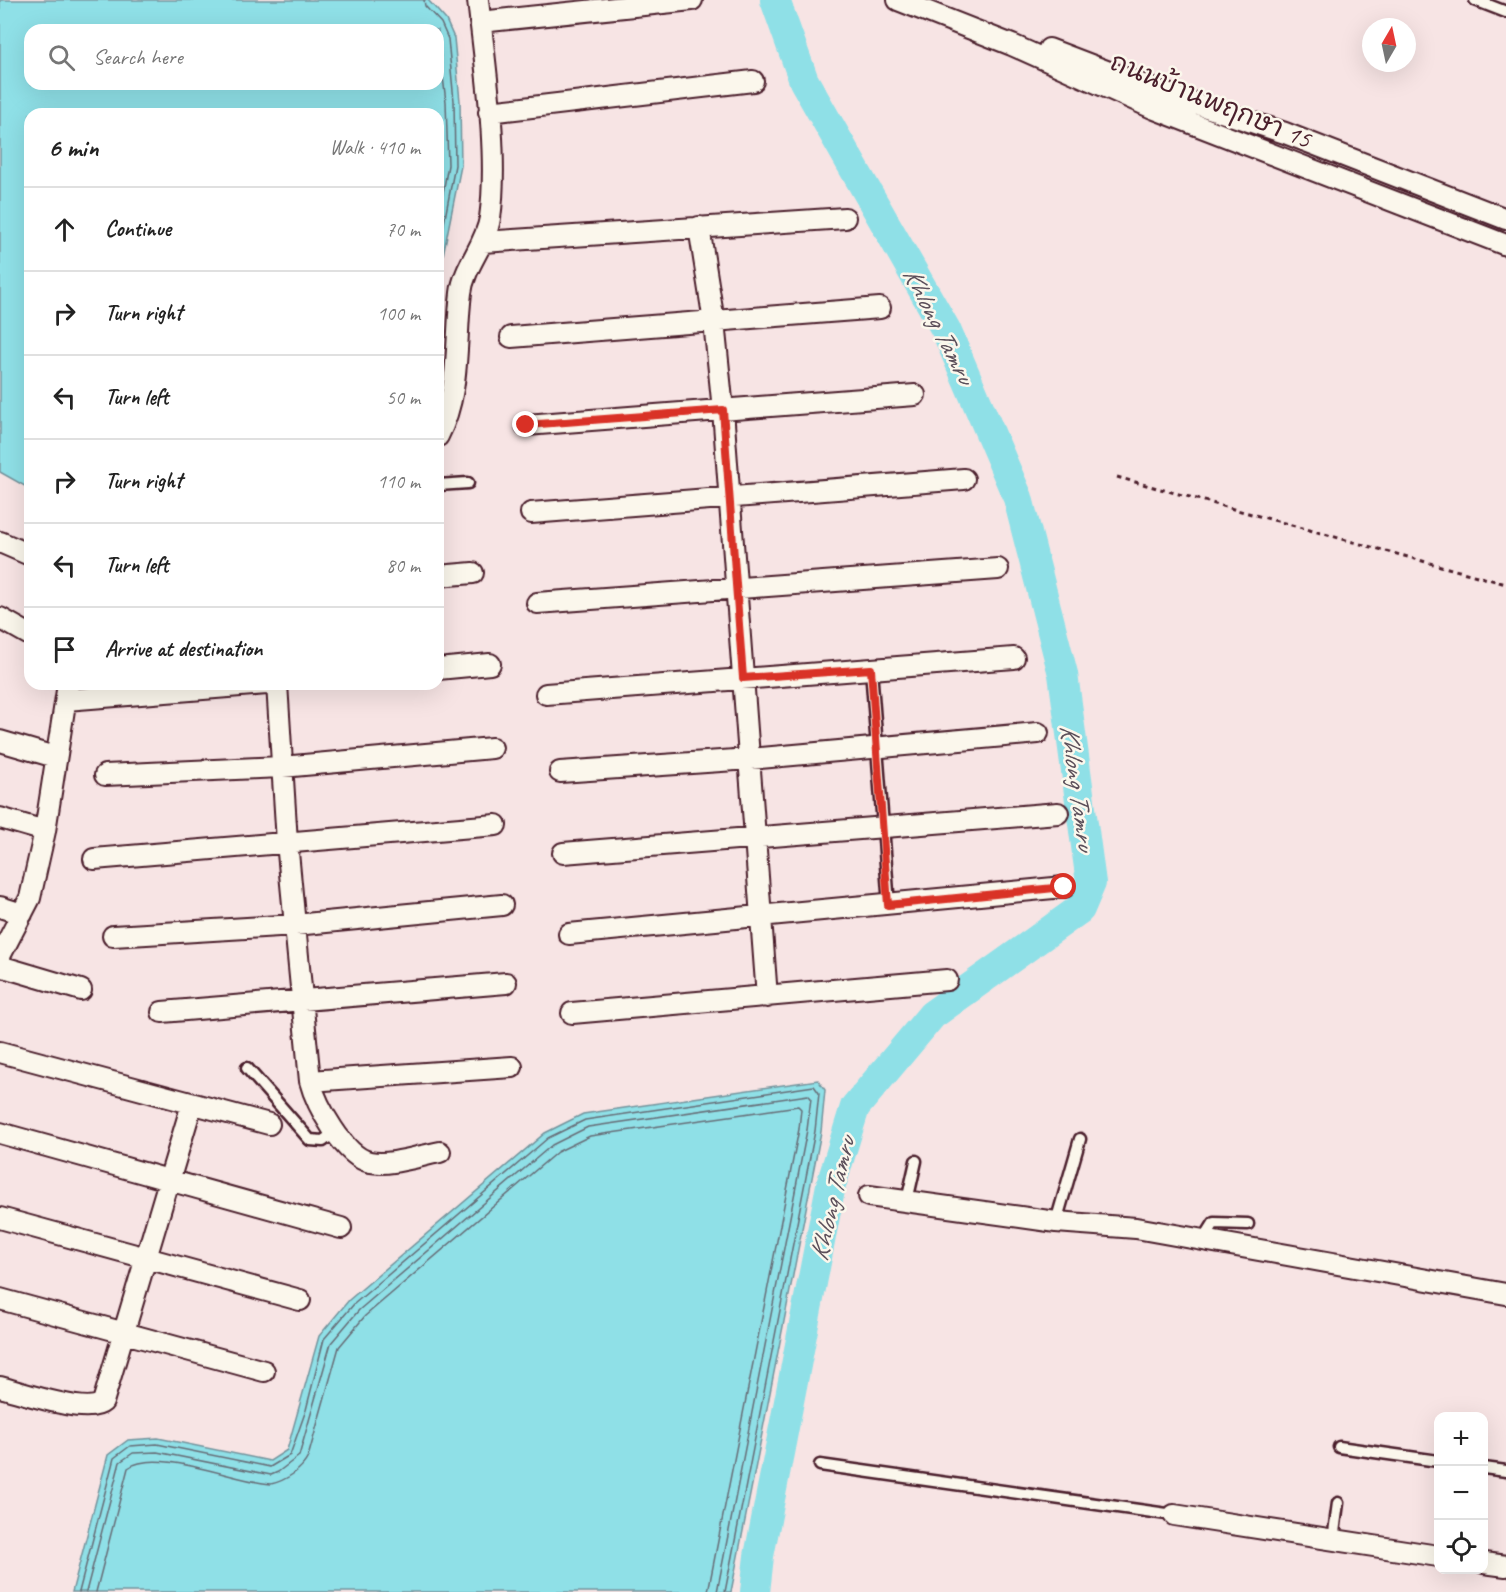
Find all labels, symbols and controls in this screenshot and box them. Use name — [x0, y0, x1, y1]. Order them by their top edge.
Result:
north arrow — [1362, 18, 1416, 72]
search box — [24, 24, 444, 90]
icon: search — [45, 41, 78, 74]
text: Search here — [93, 43, 183, 71]
street label: ถนนบ้านพฤกษา 15 — [1106, 45, 1317, 156]
text: 6 min — [48, 131, 98, 164]
text: Walk · 410 m — [330, 135, 420, 160]
icon: ahead — [48, 213, 81, 246]
text: Continue — [105, 215, 171, 243]
text: 70 m — [386, 217, 420, 242]
water label: Khlong Tamru — [895, 261, 985, 392]
icon: right — [48, 297, 81, 330]
text: Turn right — [105, 299, 182, 327]
text: 100 m — [377, 301, 420, 326]
icon: left — [48, 381, 81, 414]
text: Turn left — [105, 383, 169, 411]
text: 50 m — [386, 385, 420, 410]
route end — [512, 411, 538, 437]
icon: right — [48, 465, 81, 498]
text: Turn right — [105, 467, 182, 495]
text: 110 m — [377, 469, 420, 494]
icon: left — [48, 549, 81, 582]
text: Turn left — [105, 551, 169, 579]
text: 80 m — [386, 553, 420, 578]
icon: arrive — [48, 633, 81, 666]
text: Arrive at destination — [105, 635, 262, 663]
water label: Khlong Tamru — [1052, 722, 1104, 856]
route start — [1050, 873, 1076, 899]
water label: Khlong Tamru — [801, 1130, 864, 1264]
map controls — [1434, 1412, 1488, 1574]
button: + — [1434, 1412, 1488, 1466]
button: − — [1434, 1466, 1488, 1520]
button: locate — [1434, 1520, 1488, 1574]

